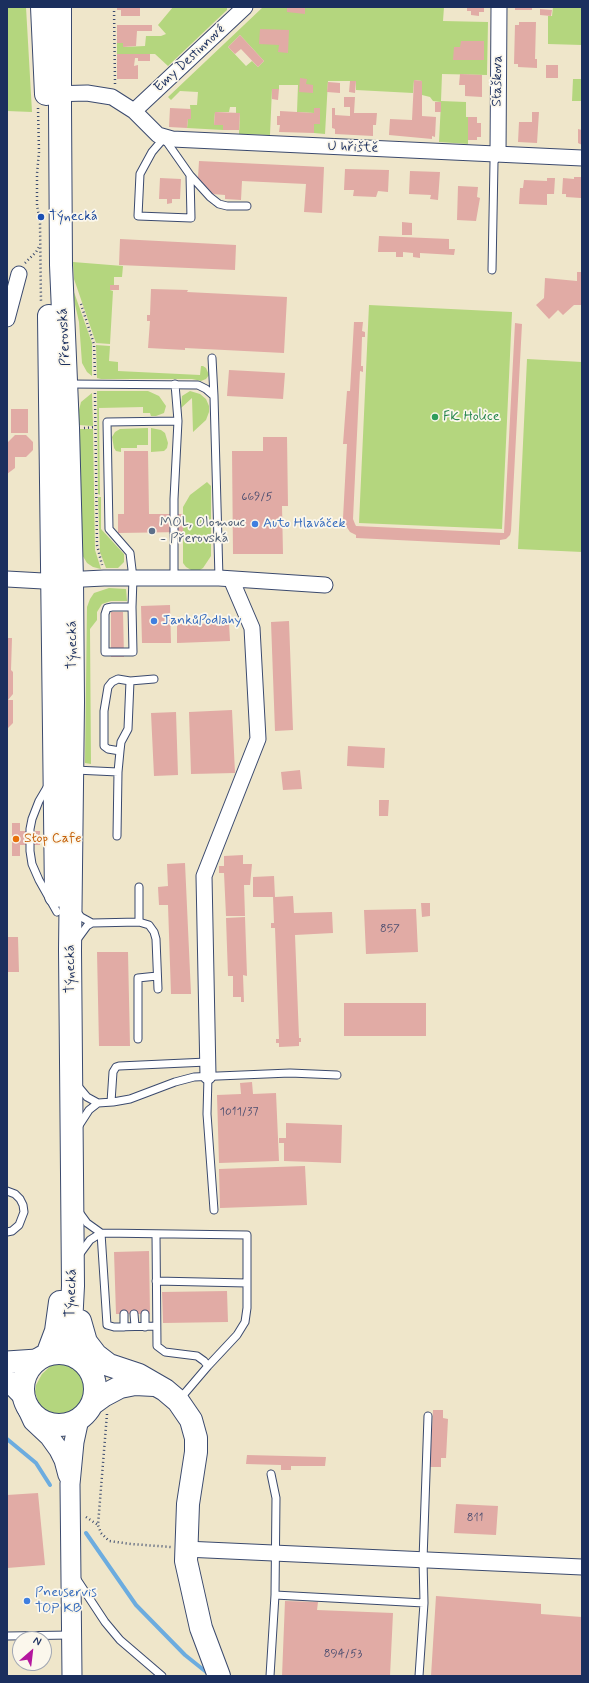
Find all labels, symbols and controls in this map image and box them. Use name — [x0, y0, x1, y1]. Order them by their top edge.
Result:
street label: Emy Destinnové — [151, 22, 229, 96]
street label: Staškova — [489, 55, 507, 107]
street label: U hřiště — [327, 139, 379, 157]
place label: Týnecká — [49, 209, 98, 225]
marker: Týnecká — [36, 212, 46, 222]
street label: Přerovská — [55, 307, 75, 367]
place label: FK Holice — [443, 409, 500, 425]
marker: FK Holice — [430, 412, 440, 422]
house number: 669/5 — [241, 490, 273, 504]
place label: MOL, Olomouc - Přerovská — [160, 515, 245, 548]
place label: Auto Hlaváček — [263, 516, 346, 532]
marker: Auto Hlaváček — [250, 519, 260, 529]
marker: MOL, Olomouc - Přerovská — [147, 526, 157, 536]
place label: JankůPodlahy — [162, 613, 241, 629]
marker: JankůPodlahy — [149, 616, 159, 626]
street label: Týnecká — [65, 621, 81, 669]
place label: Stop Cafe — [24, 831, 81, 847]
marker: Stop Cafe — [11, 834, 21, 844]
house number: 857 — [380, 922, 400, 936]
street label: Týnecká — [63, 945, 79, 993]
house number: 1011/37 — [220, 1105, 258, 1119]
street label: Týnecká — [63, 1268, 81, 1318]
house number: 811 — [467, 1511, 483, 1525]
place label: Pneuservis TOP KB — [35, 1585, 97, 1618]
marker: Pneuservis TOP KB — [22, 1596, 32, 1606]
north arrow — [12, 1631, 52, 1671]
text: N — [31, 1633, 44, 1649]
house number: 894/53 — [324, 1647, 362, 1661]

